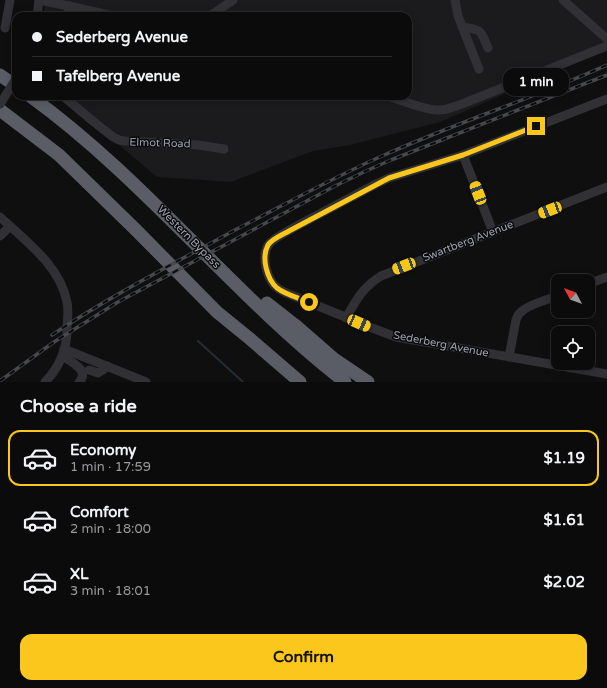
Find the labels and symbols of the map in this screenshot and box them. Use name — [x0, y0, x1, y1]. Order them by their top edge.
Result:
callout: 1 min — [503, 68, 569, 96]
route end — [527, 117, 545, 135]
street label: Elmot Road — [129, 135, 191, 151]
car — [468, 180, 488, 206]
car — [537, 200, 563, 220]
street label: Western Bypass — [155, 203, 223, 271]
street label: Swartberg Avenue — [421, 218, 515, 264]
car — [391, 256, 417, 276]
north arrow — [551, 274, 595, 318]
route start — [300, 293, 318, 311]
car — [346, 313, 372, 333]
street label: Sederberg Avenue — [392, 328, 490, 360]

